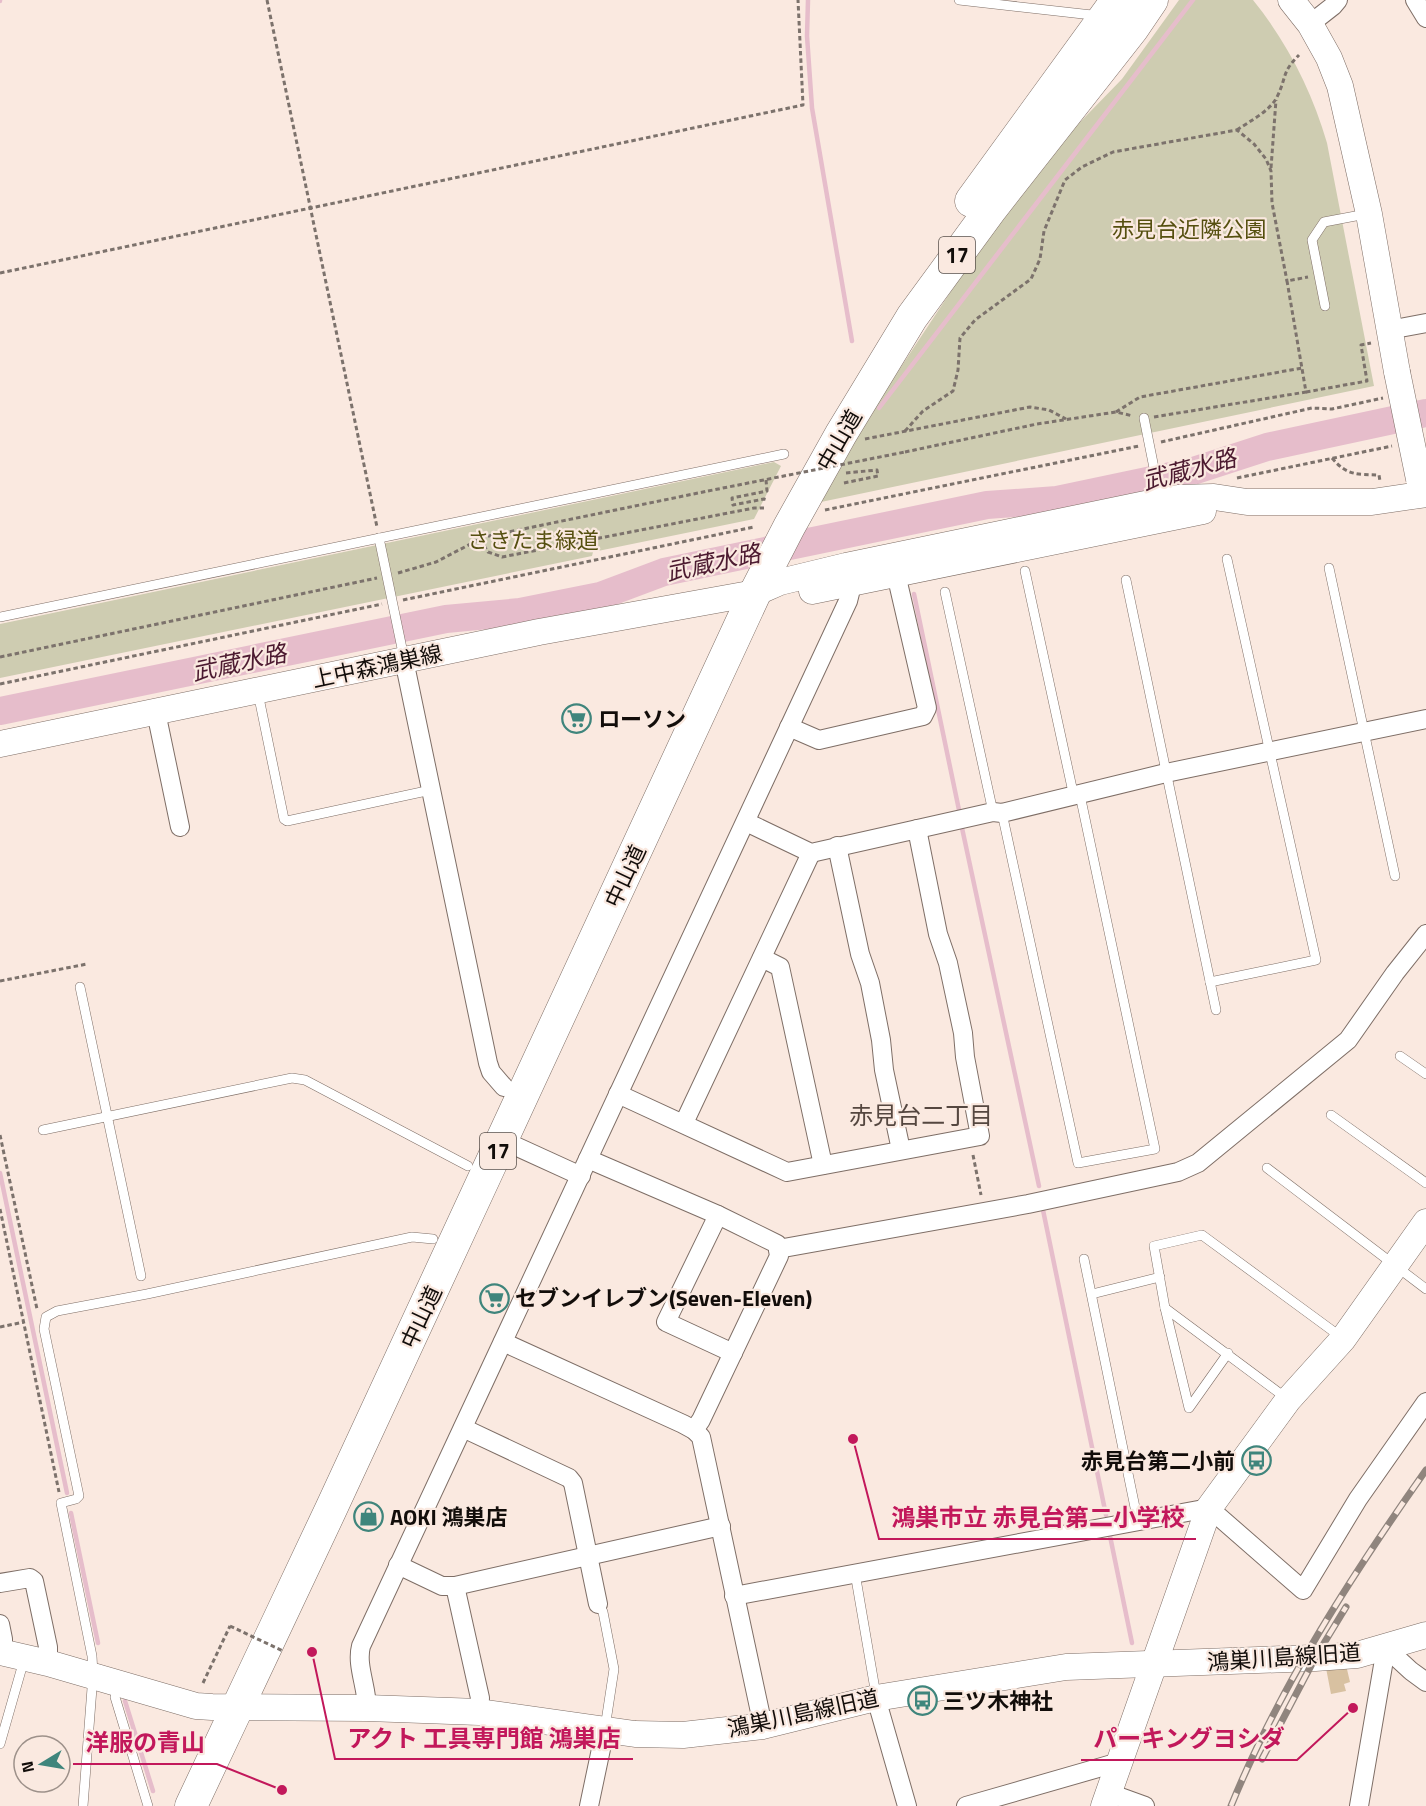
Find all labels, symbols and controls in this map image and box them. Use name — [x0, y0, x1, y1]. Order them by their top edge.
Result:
park label: 赤見台近隣公園 — [1112, 212, 1266, 246]
road number: 17 — [939, 237, 975, 273]
street label: 中山道 — [808, 403, 870, 477]
water label: 武蔵水路 — [1138, 439, 1242, 499]
park label: さきたま緑道 — [467, 523, 599, 557]
water label: 武蔵水路 — [662, 534, 766, 590]
water label: 武蔵水路 — [188, 634, 292, 690]
street label: 上中森鴻巣線 — [309, 636, 445, 696]
place label: ローソン — [598, 702, 686, 736]
supermarket icon: ローソン — [561, 703, 593, 735]
street label: 中山道 — [596, 839, 654, 913]
district label: 赤見台二丁目 — [849, 1097, 993, 1133]
road number: 17 — [480, 1133, 516, 1169]
street label: 中山道 — [392, 1280, 450, 1354]
place label: セブンイレブン(Seven-Eleven) — [515, 1281, 812, 1315]
supermarket icon: セブンイレブン(Seven-Eleven) — [478, 1282, 510, 1314]
place label: 赤見台第二小前 — [1081, 1444, 1235, 1478]
bus stop icon: 赤見台第二小前 — [1240, 1445, 1272, 1477]
callout: 鴻巣市立 赤見台第二小学校 — [879, 1497, 1196, 1539]
text: 鴻巣市立 赤見台第二小学校 — [891, 1499, 1185, 1535]
place label: AOKI 鴻巣店 — [390, 1500, 508, 1534]
shop icon: AOKI 鴻巣店 — [353, 1501, 385, 1533]
street label: 鴻巣川島線旧道 — [1206, 1635, 1362, 1679]
street label: 鴻巣川島線旧道 — [724, 1680, 882, 1746]
place label: 三ツ木神社 — [943, 1684, 1053, 1718]
bus stop icon: 三ツ木神社 — [906, 1685, 938, 1717]
callout: アクト 工具専門館 鴻巣店 — [335, 1717, 633, 1759]
callout: パーキングヨシダ — [1081, 1718, 1297, 1760]
text: アクト 工具専門館 鴻巣店 — [347, 1720, 621, 1756]
text: パーキングヨシダ — [1093, 1720, 1285, 1756]
callout: 洋服の青山 — [73, 1722, 217, 1764]
text: 洋服の青山 — [85, 1724, 205, 1760]
north arrow — [12, 1734, 72, 1794]
text: N — [14, 1759, 40, 1775]

